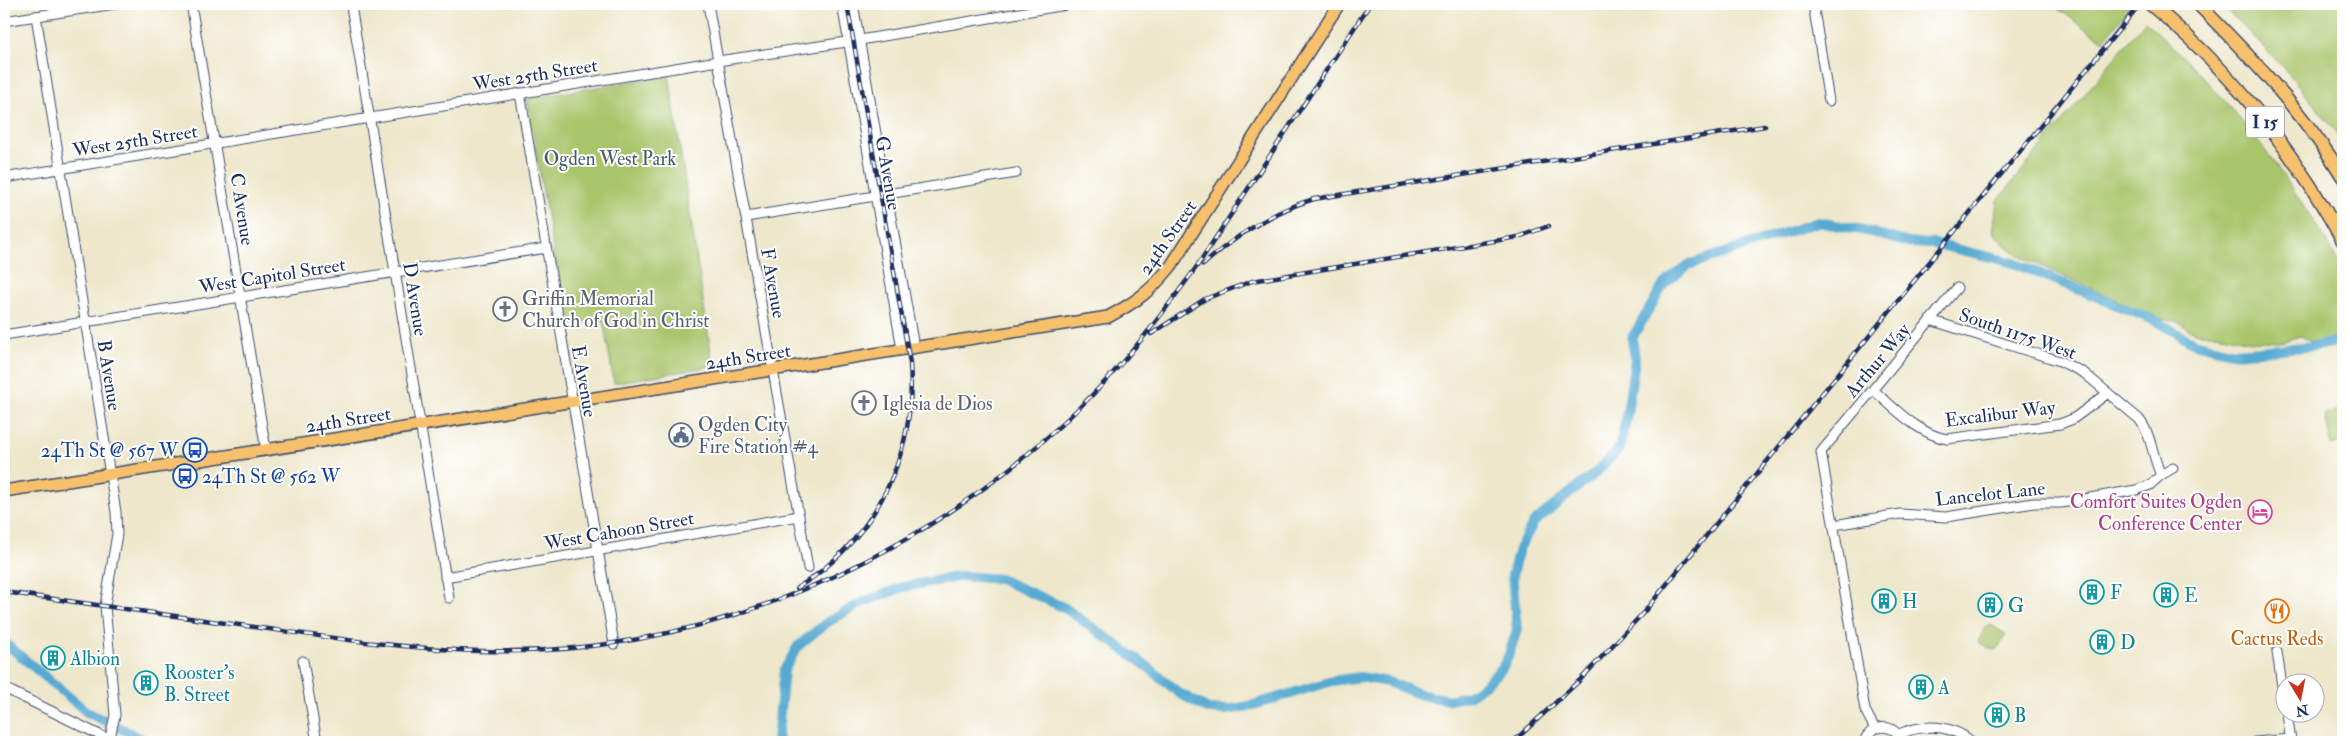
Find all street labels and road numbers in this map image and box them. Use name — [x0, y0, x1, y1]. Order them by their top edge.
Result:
street label: West 25th Street — [470, 53, 599, 97]
road number: I 15 — [2246, 106, 2284, 138]
street label: West 25th Street — [70, 119, 199, 163]
street label: G Avenue — [870, 134, 906, 212]
street label: C Avenue — [224, 171, 260, 247]
street label: 24th Street — [1133, 196, 1202, 280]
street label: F Avenue — [755, 246, 791, 320]
street label: West Capitol Street — [196, 253, 347, 301]
street label: D Avenue — [397, 260, 433, 338]
street label: South 1175 West — [1956, 303, 2079, 365]
street label: Arthur Way — [1839, 318, 1916, 403]
street label: B Avenue — [92, 338, 126, 412]
street label: 24th Street — [704, 338, 792, 376]
street label: E Avenue — [566, 343, 602, 419]
street label: Excalibur Way — [1944, 395, 2057, 433]
street label: 24th Street — [304, 401, 392, 439]
street label: Lancelot Lane — [1934, 476, 2046, 512]
street label: West Cahoon Street — [541, 506, 696, 556]

